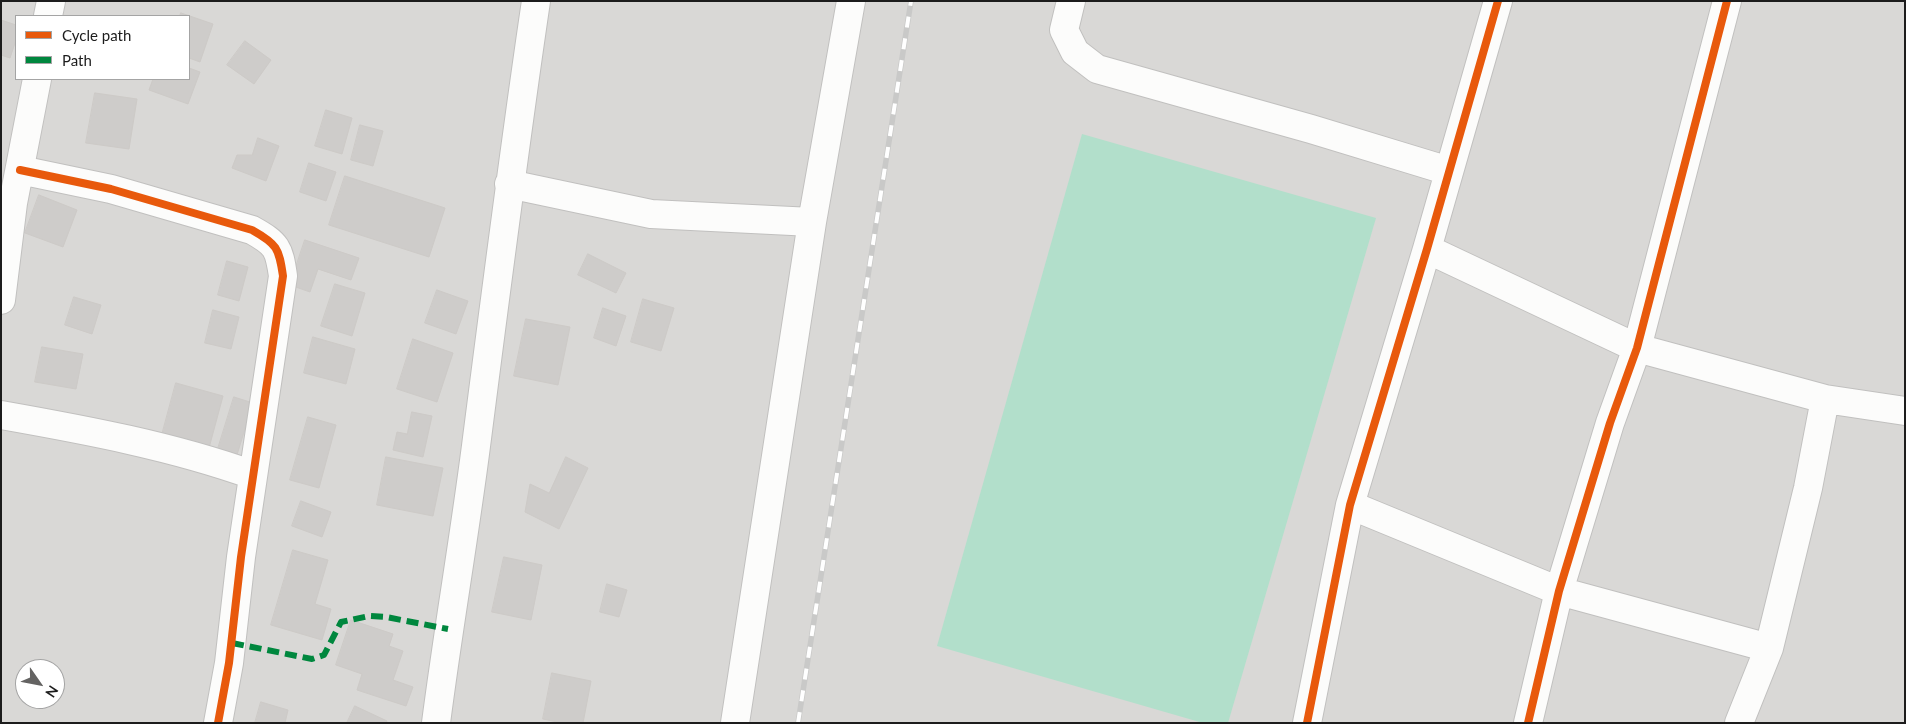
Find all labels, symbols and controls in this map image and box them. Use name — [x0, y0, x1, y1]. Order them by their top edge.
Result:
legend — [15, 15, 190, 80]
text: Cycle path — [62, 26, 131, 44]
text: Path — [62, 51, 92, 69]
north arrow — [15, 659, 65, 709]
text: N — [42, 683, 62, 701]

